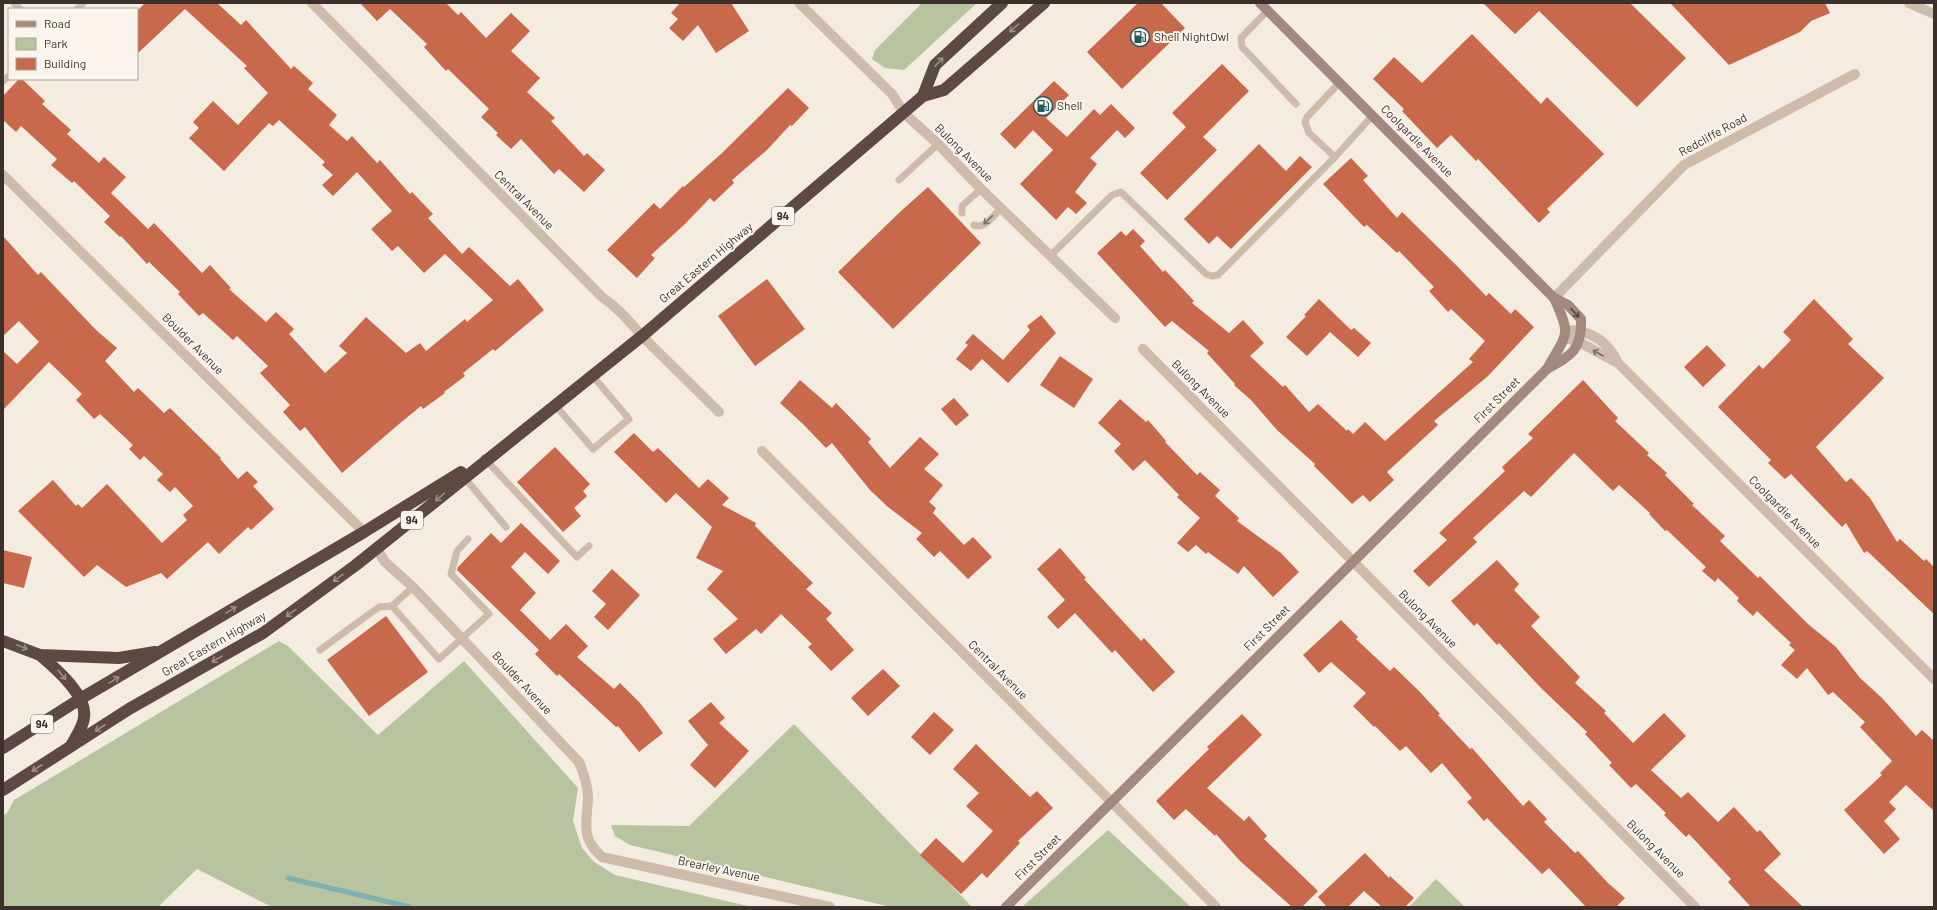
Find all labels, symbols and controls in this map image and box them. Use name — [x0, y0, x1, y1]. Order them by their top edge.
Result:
legend — [8, 8, 138, 80]
text: Road — [44, 16, 71, 30]
one-way arrow — [1009, 24, 1019, 33]
fuel station icon: Shell NightOwl — [1129, 26, 1151, 48]
place label: Shell NightOwl — [1154, 29, 1229, 43]
text: Park — [44, 36, 68, 50]
text: Building — [44, 56, 86, 70]
one-way arrow — [935, 57, 944, 67]
fuel station icon: Shell — [1032, 95, 1054, 117]
place label: Shell — [1057, 98, 1082, 112]
street label: Coolgardie Avenue — [1379, 101, 1457, 179]
street label: Redcliffe Road — [1676, 110, 1749, 159]
street label: Bulong Avenue — [933, 120, 997, 184]
street label: Central Avenue — [492, 167, 557, 232]
road number: 94 — [772, 207, 794, 225]
one-way arrow — [983, 216, 993, 225]
street label: Great Eastern Highway — [656, 219, 755, 305]
one-way arrow — [1571, 308, 1580, 318]
street label: Boulder Avenue — [160, 310, 227, 377]
one-way arrow — [1592, 349, 1604, 357]
street label: Bulong Avenue — [1170, 356, 1234, 420]
street label: First Street — [1470, 373, 1522, 425]
street label: Coolgardie Avenue — [1747, 472, 1825, 550]
one-way arrow — [435, 492, 446, 501]
road number: 94 — [401, 511, 423, 529]
one-way arrow — [333, 574, 344, 582]
street label: Bulong Avenue — [1397, 586, 1461, 650]
street label: First Street — [1240, 601, 1292, 653]
one-way arrow — [225, 606, 237, 614]
street label: Great Eastern Highway — [159, 607, 268, 679]
one-way arrow — [286, 608, 297, 617]
street label: Central Avenue — [966, 637, 1031, 702]
one-way arrow — [15, 644, 27, 652]
street label: Boulder Avenue — [490, 648, 556, 717]
one-way arrow — [211, 656, 223, 664]
one-way arrow — [58, 670, 67, 681]
one-way arrow — [108, 675, 120, 683]
road number: 94 — [31, 715, 53, 733]
one-way arrow — [94, 724, 105, 732]
one-way arrow — [32, 764, 43, 772]
street label: Bulong Avenue — [1625, 816, 1689, 880]
street label: First Street — [1011, 830, 1063, 882]
street label: Brearley Avenue — [677, 852, 762, 884]

